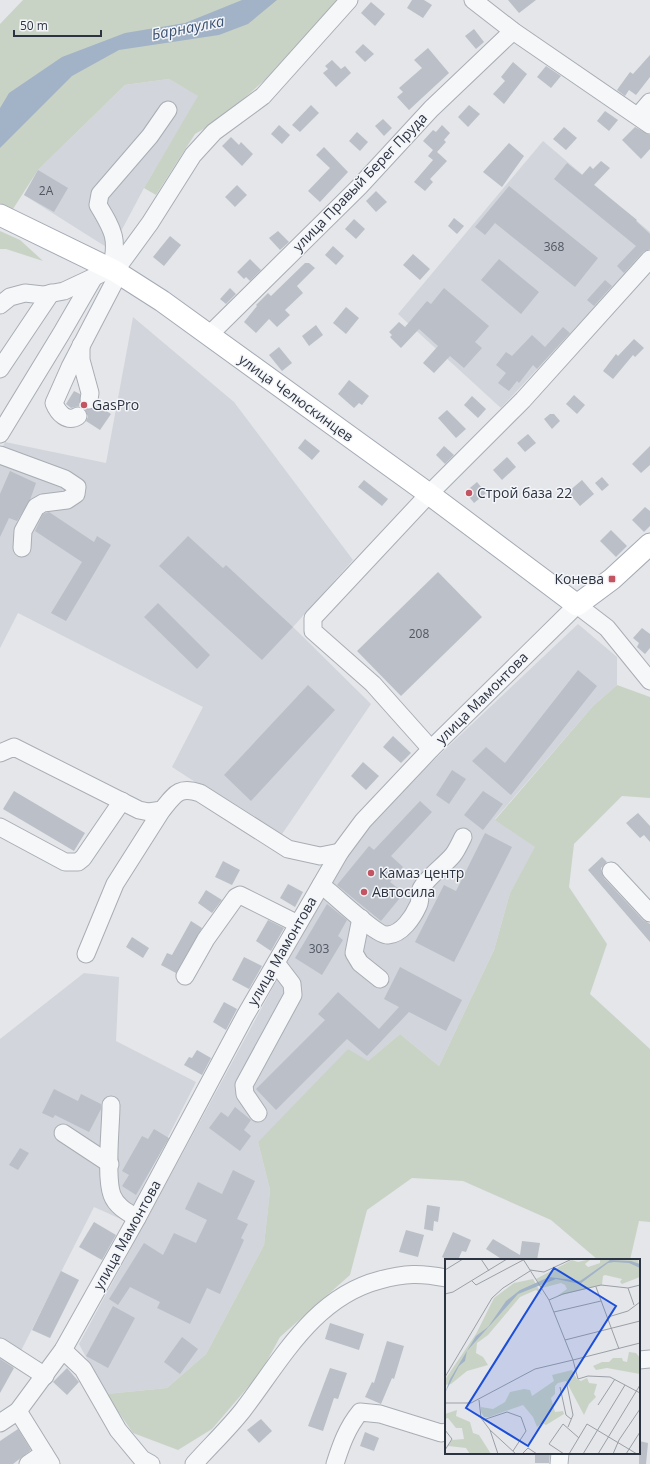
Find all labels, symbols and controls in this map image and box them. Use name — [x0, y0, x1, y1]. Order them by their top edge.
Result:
water label: Барнаулка — [150, 10, 226, 44]
scale bar — [14, 12, 101, 38]
text: 50 m — [20, 17, 48, 34]
street label: улица Правый Берег Пруда — [288, 108, 431, 255]
house number: 2А — [39, 182, 54, 199]
house number: 368 — [544, 238, 564, 255]
street label: улица Челюскинцев — [235, 349, 358, 446]
place label: GasPro — [92, 395, 139, 414]
marker: GasPro — [79, 400, 89, 410]
place label: Строй база 22 — [477, 483, 572, 502]
marker: Строй база 22 — [464, 488, 474, 498]
place label: Конева — [555, 569, 604, 588]
marker: Конева — [607, 574, 617, 584]
house number: 208 — [409, 625, 429, 642]
street label: улица Мамонтова — [431, 647, 532, 748]
place label: Камаз центр — [379, 863, 464, 882]
marker: Камаз центр — [366, 868, 376, 878]
place label: Автосила — [372, 882, 435, 901]
marker: Автосила — [359, 887, 369, 897]
street label: улица Мамонтова — [243, 893, 321, 1009]
house number: 303 — [309, 940, 329, 957]
street label: улица Мамонтова — [88, 1176, 165, 1293]
inset map — [445, 1259, 640, 1454]

